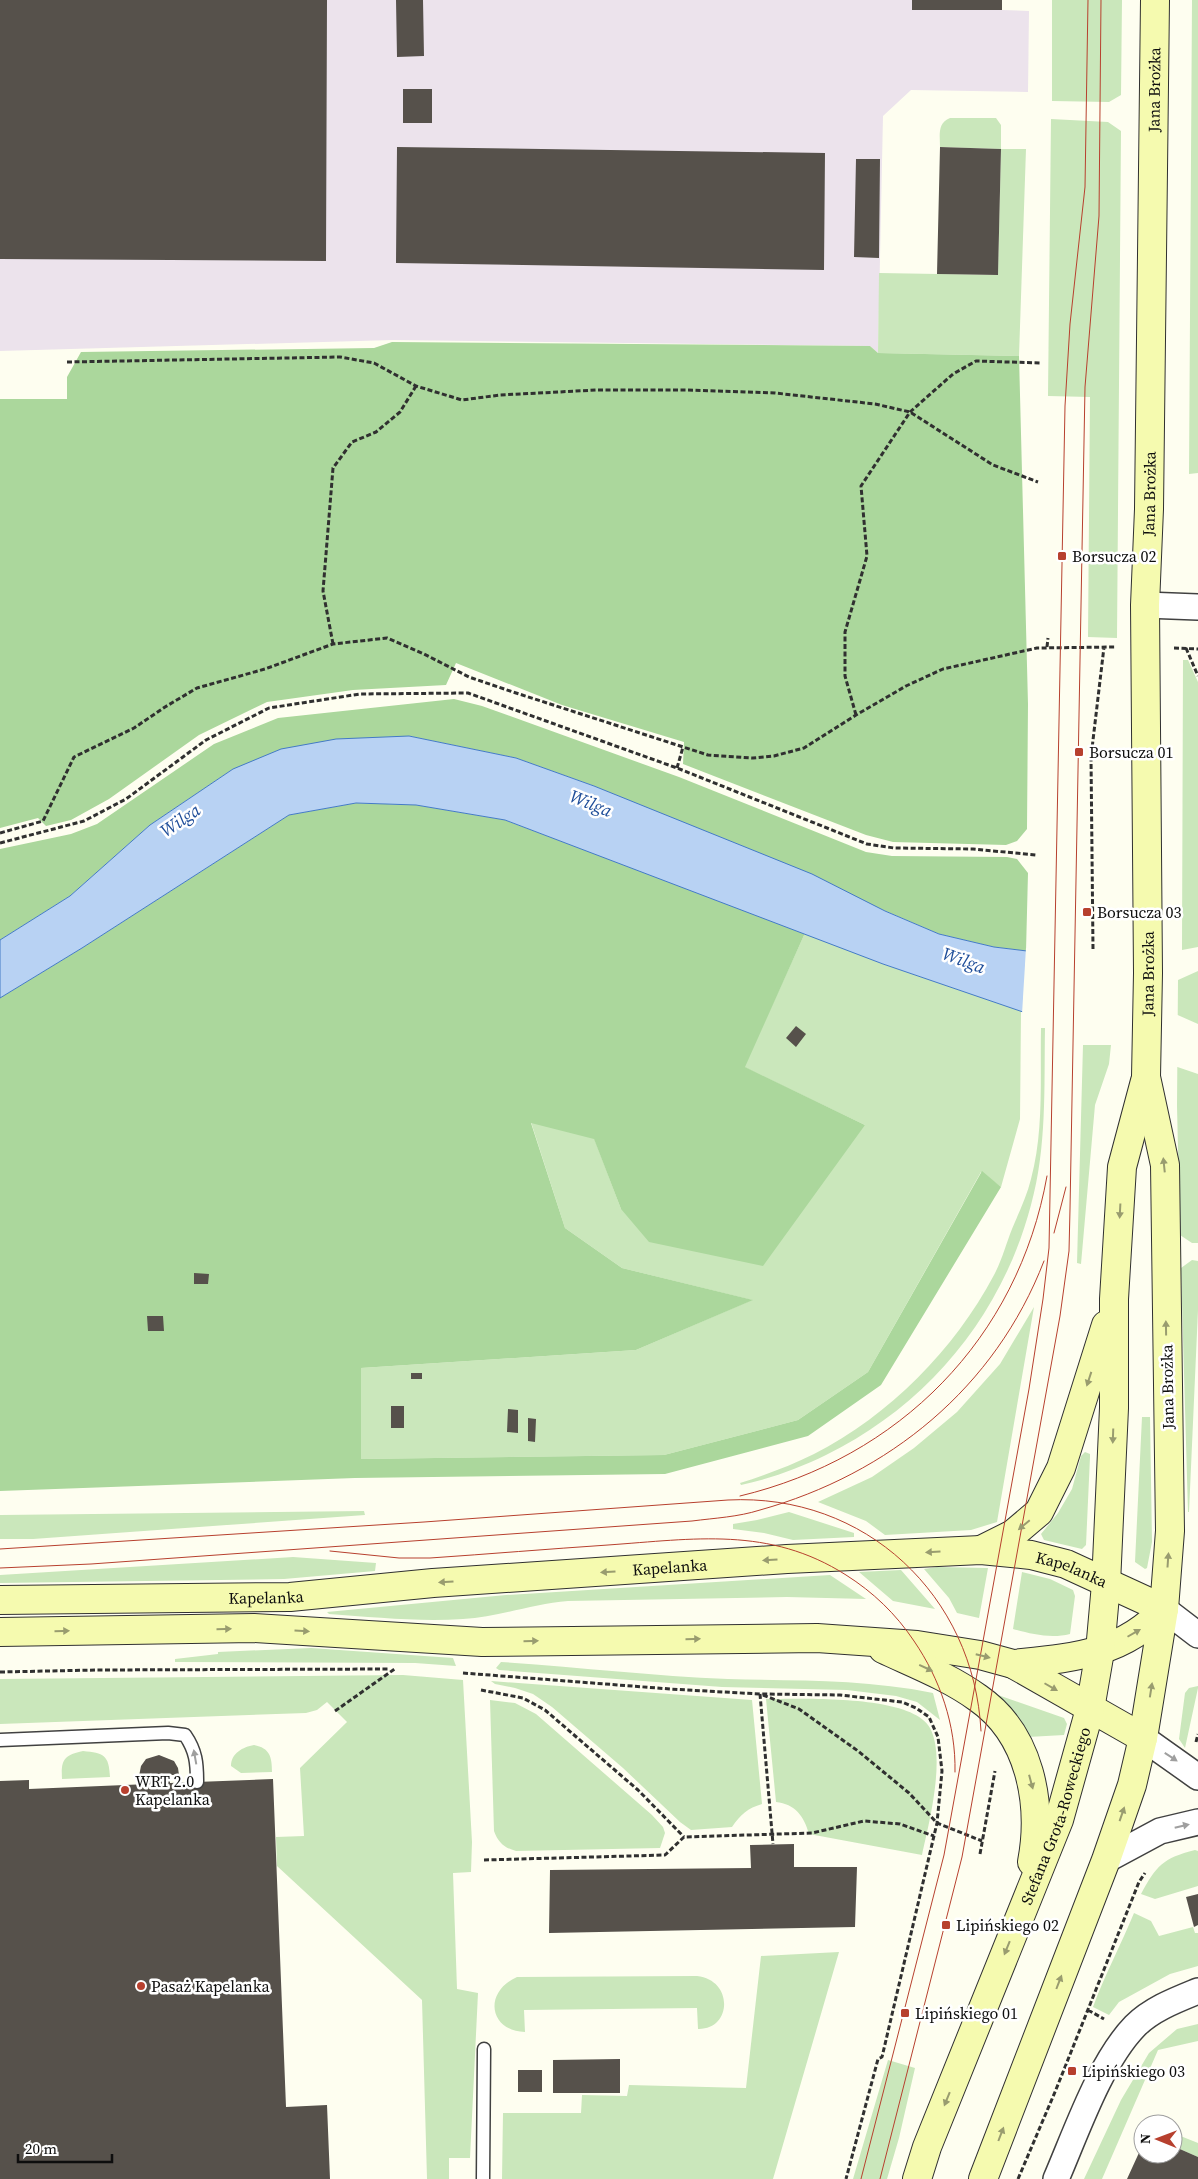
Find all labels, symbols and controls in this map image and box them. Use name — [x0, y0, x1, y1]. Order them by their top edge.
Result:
street label: Jana Brożka — [1142, 46, 1165, 133]
street label: Jana Brożka — [1137, 450, 1161, 538]
place label: Borsucza 02 — [1072, 545, 1157, 567]
marker: Borsucza 02 — [1056, 550, 1068, 562]
place label: Borsucza 01 — [1089, 741, 1174, 763]
marker: Borsucza 01 — [1073, 746, 1085, 758]
water label: Wilga — [566, 783, 617, 823]
water label: Wilga — [155, 797, 206, 843]
place label: Borsucza 03 — [1097, 901, 1182, 923]
marker: Borsucza 03 — [1081, 906, 1093, 918]
street label: Jana Brożka — [1136, 930, 1159, 1017]
water label: Wilga — [939, 941, 990, 979]
one-way arrow — [1160, 1157, 1168, 1173]
one-way arrow — [1115, 1203, 1123, 1219]
one-way arrow — [1162, 1320, 1170, 1336]
street label: Jana Brożka — [1155, 1344, 1179, 1431]
one-way arrow — [1084, 1372, 1092, 1387]
one-way arrow — [1108, 1428, 1116, 1444]
one-way arrow — [1018, 1519, 1030, 1531]
street label: Kapelanka — [1034, 1546, 1112, 1593]
one-way arrow — [924, 1549, 940, 1557]
one-way arrow — [1164, 1552, 1172, 1568]
street label: Kapelanka — [632, 1553, 709, 1580]
one-way arrow — [762, 1557, 778, 1565]
one-way arrow — [600, 1568, 616, 1576]
one-way arrow — [438, 1579, 454, 1587]
street label: Kapelanka — [228, 1585, 305, 1609]
one-way arrow — [217, 1625, 233, 1633]
one-way arrow — [54, 1627, 70, 1635]
one-way arrow — [295, 1627, 311, 1635]
one-way arrow — [1127, 1628, 1141, 1637]
one-way arrow — [685, 1635, 701, 1643]
one-way arrow — [523, 1637, 539, 1645]
one-way arrow — [976, 1652, 991, 1660]
one-way arrow — [919, 1665, 933, 1673]
one-way arrow — [1045, 1682, 1058, 1691]
one-way arrow — [1147, 1682, 1155, 1698]
street label: Stefana Grota-Roweckiego — [1015, 1724, 1095, 1908]
one-way arrow — [191, 1749, 199, 1765]
one-way arrow — [1164, 1752, 1177, 1762]
place label: WRT 2.0 Kapelanka — [135, 1770, 211, 1810]
one-way arrow — [1028, 1775, 1036, 1790]
marker: WRT 2.0 Kapelanka — [119, 1784, 131, 1796]
one-way arrow — [1119, 1807, 1126, 1822]
one-way arrow — [1174, 1822, 1190, 1830]
place label: Lipińskiego 02 — [956, 1914, 1059, 1936]
marker: Lipińskiego 02 — [940, 1919, 952, 1931]
one-way arrow — [1003, 1941, 1011, 1956]
one-way arrow — [1055, 1974, 1063, 1989]
place label: Pasaż Kapelanka — [151, 1975, 270, 1997]
marker: Pasaż Kapelanka — [135, 1980, 147, 1992]
place label: Lipińskiego 01 — [915, 2002, 1018, 2024]
marker: Lipińskiego 01 — [899, 2007, 911, 2019]
place label: Lipińskiego 03 — [1082, 2060, 1185, 2082]
marker: Lipińskiego 03 — [1066, 2065, 1078, 2077]
one-way arrow — [942, 2092, 950, 2106]
north arrow — [1133, 2114, 1183, 2164]
one-way arrow — [998, 2126, 1005, 2141]
scale bar — [18, 2132, 111, 2164]
text: N — [1135, 2133, 1155, 2144]
text: 20 m — [25, 2138, 57, 2159]

